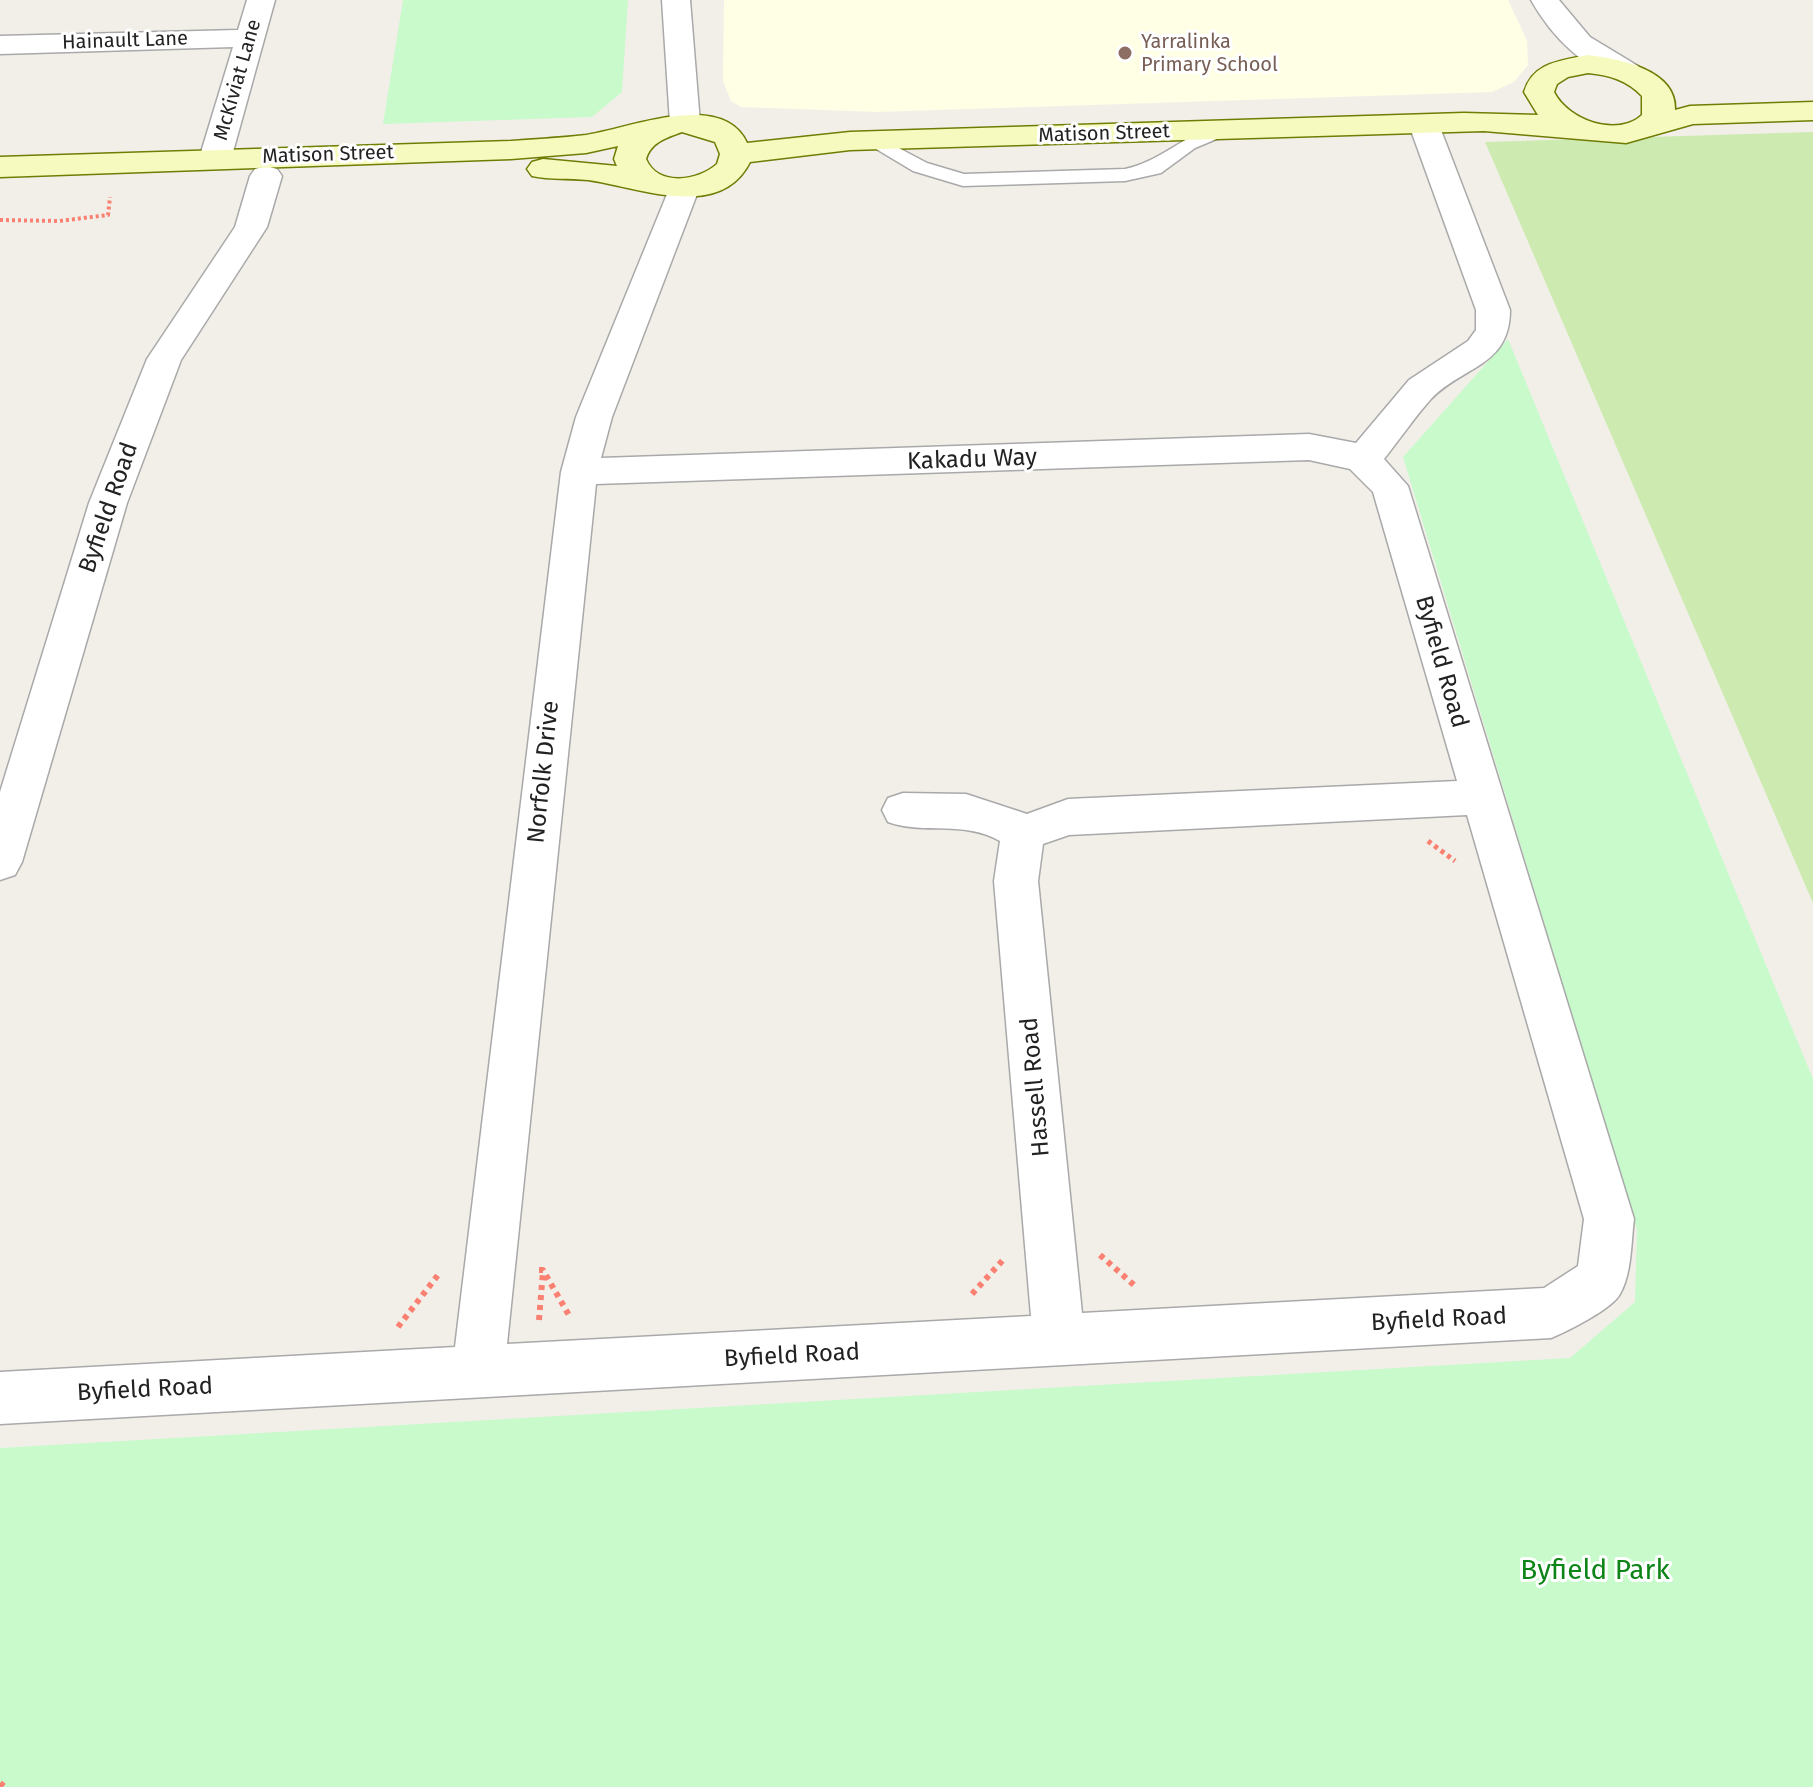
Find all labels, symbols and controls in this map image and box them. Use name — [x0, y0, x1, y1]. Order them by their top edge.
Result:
street label: McKiviat Lane — [209, 17, 267, 143]
street label: Hainault Lane — [62, 27, 188, 55]
place label: Yarralinka Primary School — [1141, 30, 1278, 77]
marker: Yarralinka Primary School — [1116, 44, 1134, 62]
street label: Matison Street — [1038, 120, 1170, 148]
street label: Matison Street — [262, 141, 394, 169]
street label: Byfield Road — [73, 439, 145, 577]
street label: Kakadu Way — [906, 443, 1038, 477]
street label: Byfield Road — [1408, 593, 1474, 731]
street label: Norfolk Drive — [522, 699, 566, 845]
street label: Hassell Road — [1016, 1016, 1056, 1158]
street label: Byfield Road — [1370, 1302, 1508, 1338]
street label: Byfield Road — [723, 1338, 861, 1374]
street label: Byfield Road — [76, 1372, 214, 1408]
park label: Byfield Park — [1520, 1554, 1670, 1588]

